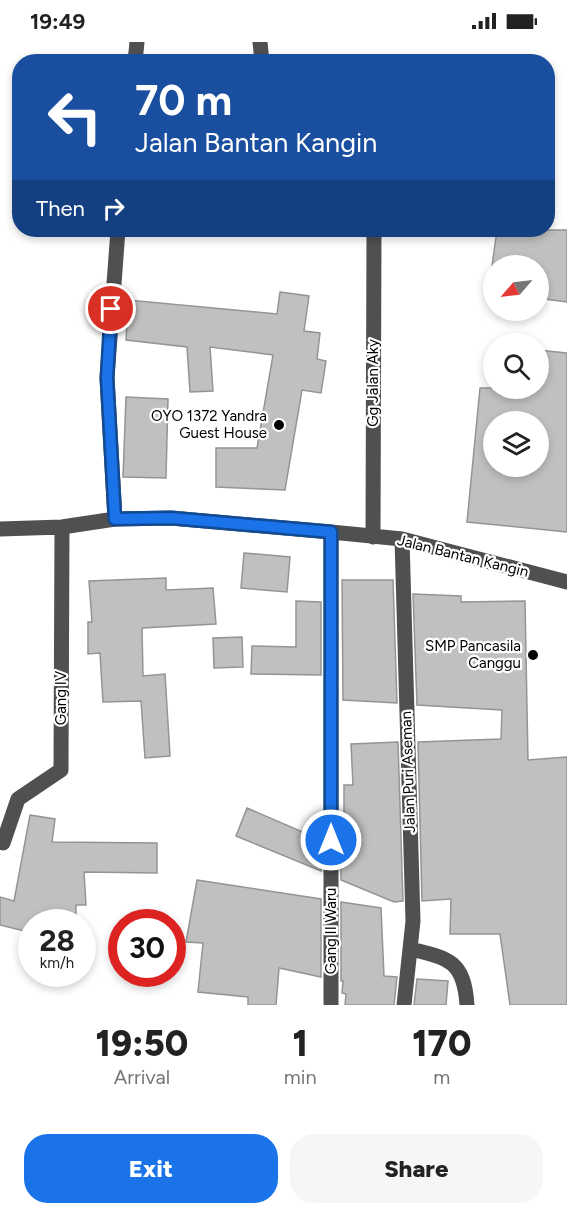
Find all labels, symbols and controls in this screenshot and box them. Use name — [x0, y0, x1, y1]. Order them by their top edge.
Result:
text: 19:49 — [30, 8, 85, 35]
text: 70 m — [135, 75, 232, 126]
icon: left — [36, 78, 114, 156]
text: Jalan Bantan Kangin — [135, 126, 377, 159]
icon: right — [97, 192, 130, 225]
text: Then — [36, 195, 85, 222]
north arrow — [483, 255, 549, 321]
map controls — [483, 255, 549, 477]
pin — [85, 283, 136, 334]
icon: arrive — [94, 292, 127, 325]
button: search — [483, 333, 549, 399]
street label: Gg Jalan Aky — [364, 339, 382, 427]
place label: OYO 1372 Yandra Guest House — [151, 407, 267, 442]
button: layers — [483, 411, 549, 477]
marker: OYO 1372 Yandra Guest House — [272, 418, 286, 432]
street label: Jalan Bantan Kangin — [395, 531, 531, 581]
place label: SMP Pancasila Canggu — [425, 637, 521, 672]
marker: SMP Pancasila Canggu — [526, 648, 540, 662]
street label: Gang IV — [52, 670, 70, 725]
street label: Jalan Puri Aseman — [397, 711, 419, 833]
position arrow — [299, 808, 363, 872]
street label: Gang II Waru — [322, 888, 340, 974]
speed limit sign: 30 — [108, 909, 186, 987]
text: 28 — [39, 922, 75, 959]
text: km/h — [40, 954, 74, 972]
text: 19:50 — [96, 1022, 188, 1065]
text: 1 — [293, 1022, 308, 1065]
text: 170 — [412, 1022, 471, 1065]
text: Arrival — [114, 1065, 170, 1089]
text: min — [284, 1065, 317, 1089]
text: m — [433, 1065, 450, 1089]
button: Exit — [24, 1134, 278, 1203]
button: Share — [290, 1134, 543, 1203]

